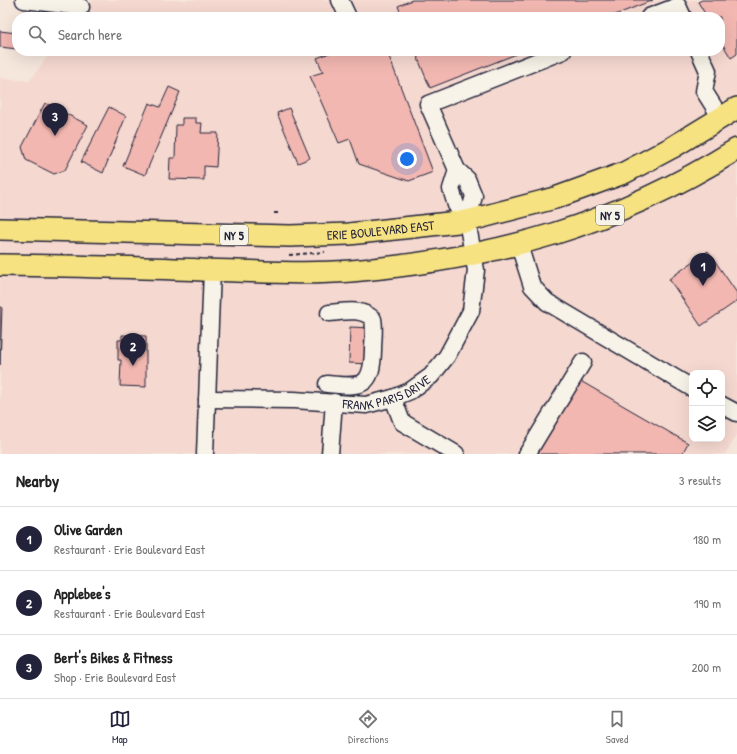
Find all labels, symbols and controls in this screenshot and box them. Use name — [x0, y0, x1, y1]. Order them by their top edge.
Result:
search box — [12, 12, 725, 56]
icon: search — [26, 23, 48, 45]
text: Search here — [58, 24, 122, 45]
pin: 3 — [42, 103, 68, 136]
your location — [397, 149, 417, 169]
road number: NY 5 — [596, 205, 624, 225]
street label: ERIE BOULEVARD EAST — [327, 216, 436, 244]
road number: NY 5 — [220, 225, 248, 245]
pin: 1 — [690, 253, 716, 286]
pin: 2 — [120, 333, 146, 366]
street label: FRANK PARIS DRIVE — [341, 370, 434, 414]
map controls — [689, 370, 725, 442]
button: locate — [689, 370, 725, 406]
button: layers — [689, 406, 725, 442]
text: Nearby — [16, 469, 59, 492]
text: 3 results — [679, 471, 721, 489]
text: Olive Garden — [54, 519, 123, 540]
text: 1 — [27, 530, 31, 548]
text: 180 m — [693, 530, 721, 548]
text: Restaurant · Erie Boulevard East — [54, 540, 205, 558]
text: Applebee's — [54, 583, 110, 604]
text: 2 — [26, 594, 32, 612]
text: 190 m — [694, 594, 721, 612]
text: Restaurant · Erie Boulevard East — [54, 604, 205, 622]
text: Bert's Bikes & Fitness — [54, 647, 172, 668]
text: 3 — [26, 658, 32, 676]
text: 200 m — [691, 658, 721, 676]
text: Shop · Erie Boulevard East — [54, 668, 176, 686]
tab: Map — [109, 708, 131, 746]
tab: Directions — [348, 708, 389, 746]
tab: Saved — [606, 708, 628, 746]

